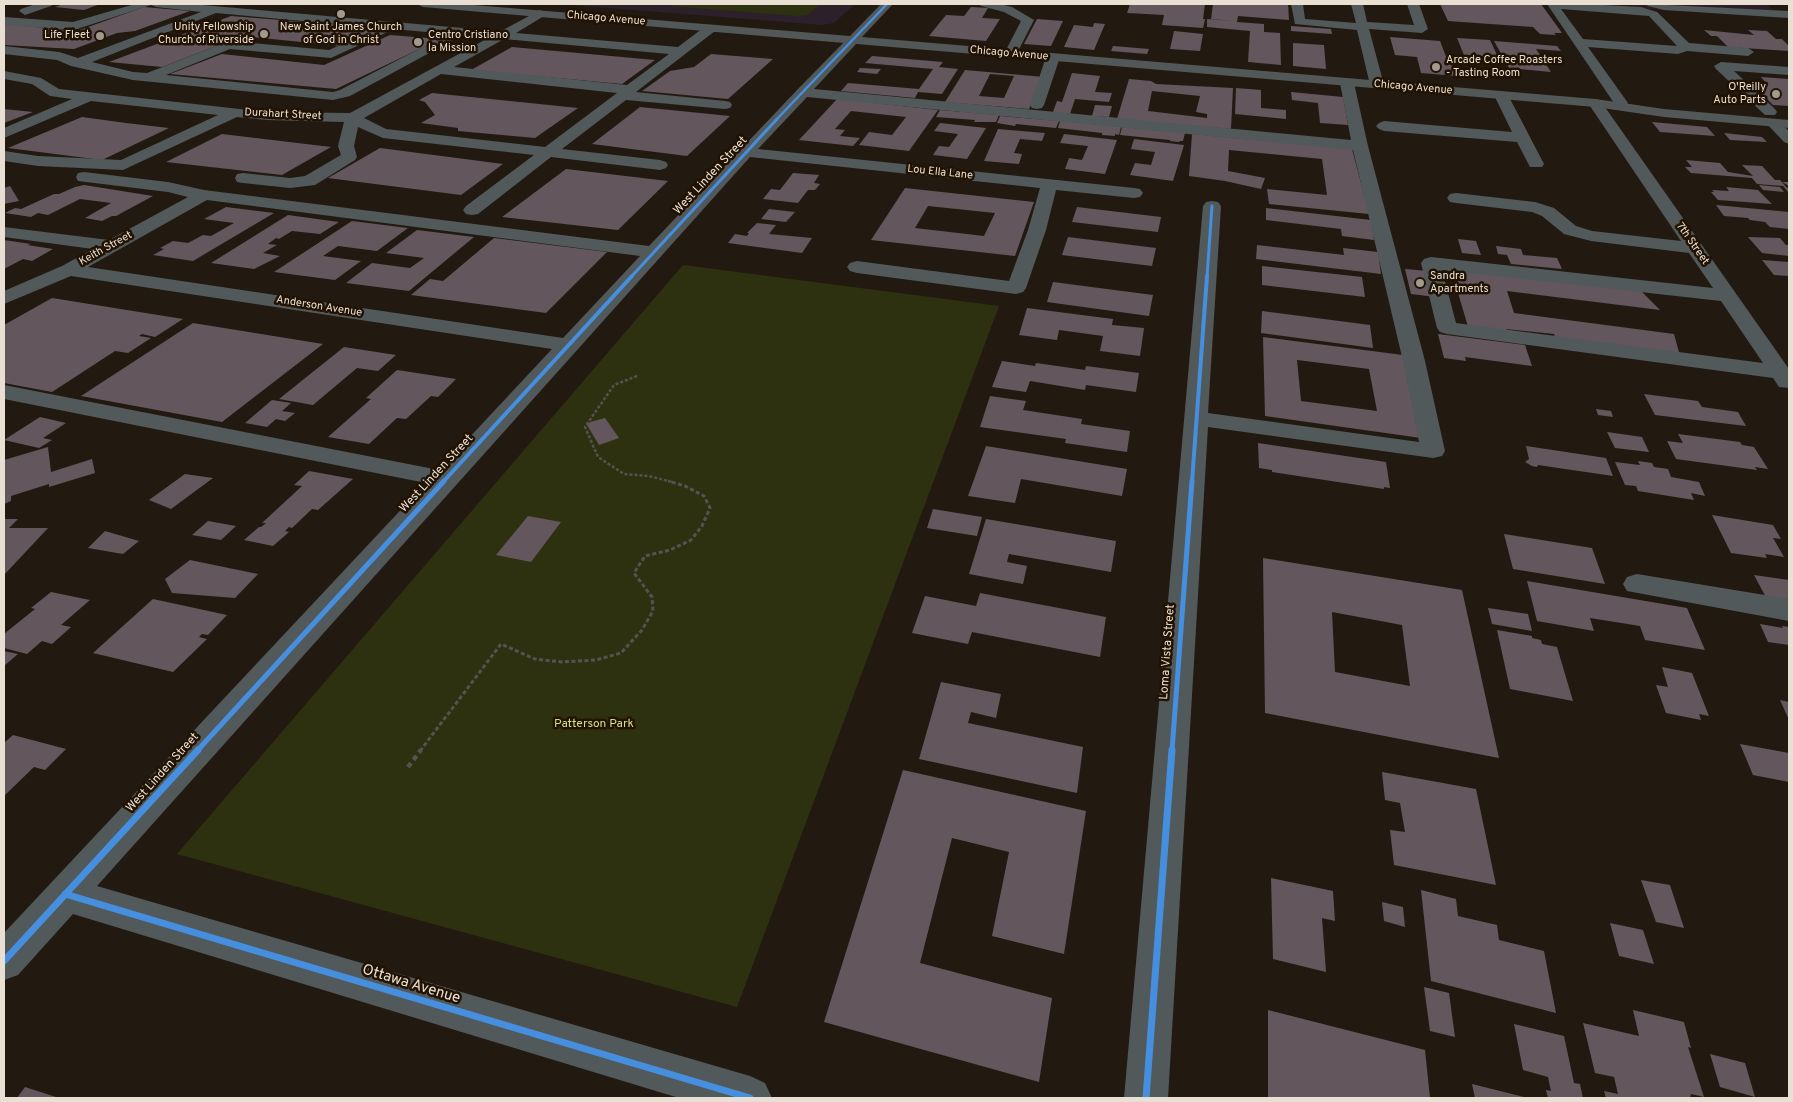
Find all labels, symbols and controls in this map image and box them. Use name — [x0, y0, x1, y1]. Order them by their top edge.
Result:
marker: New Saint James Church of God in Christ — [335, 8, 347, 20]
street label: Chicago Avenue — [566, 9, 646, 29]
place label: Unity Fellowship Church of Riverside — [158, 21, 254, 47]
place label: New Saint James Church of God in Christ — [280, 21, 402, 47]
marker: Unity Fellowship Church of Riverside — [258, 28, 270, 40]
place label: Life Fleet — [44, 29, 90, 43]
place label: Centro Cristiano la Mission — [428, 29, 508, 55]
marker: Life Fleet — [94, 30, 106, 42]
marker: Centro Cristiano la Mission — [412, 36, 424, 48]
street label: Chicago Avenue — [969, 44, 1049, 64]
place label: Arcade Coffee Roasters - Tasting Room — [1446, 54, 1562, 80]
marker: Arcade Coffee Roasters - Tasting Room — [1430, 61, 1442, 73]
street label: Chicago Avenue — [1373, 78, 1453, 98]
place label: O'Reilly Auto Parts — [1713, 81, 1766, 107]
marker: O'Reilly Auto Parts — [1770, 88, 1782, 100]
street label: Durahart Street — [244, 106, 322, 124]
street label: West Linden Street — [671, 134, 751, 218]
street label: Lou Ella Lane — [906, 163, 974, 183]
street label: 7th Street — [1673, 220, 1711, 268]
street label: Keith Street — [77, 229, 135, 269]
place label: Sandra Apartments — [1430, 270, 1489, 296]
marker: Sandra Apartments — [1414, 277, 1426, 289]
street label: Anderson Avenue — [275, 294, 363, 320]
street label: West Linden Street — [397, 432, 477, 516]
street label: Loma Vista Street — [1157, 604, 1179, 700]
park label: Patterson Park — [554, 718, 634, 732]
street label: West Linden Street — [124, 730, 202, 816]
street label: Ottawa Avenue — [360, 962, 462, 1008]

